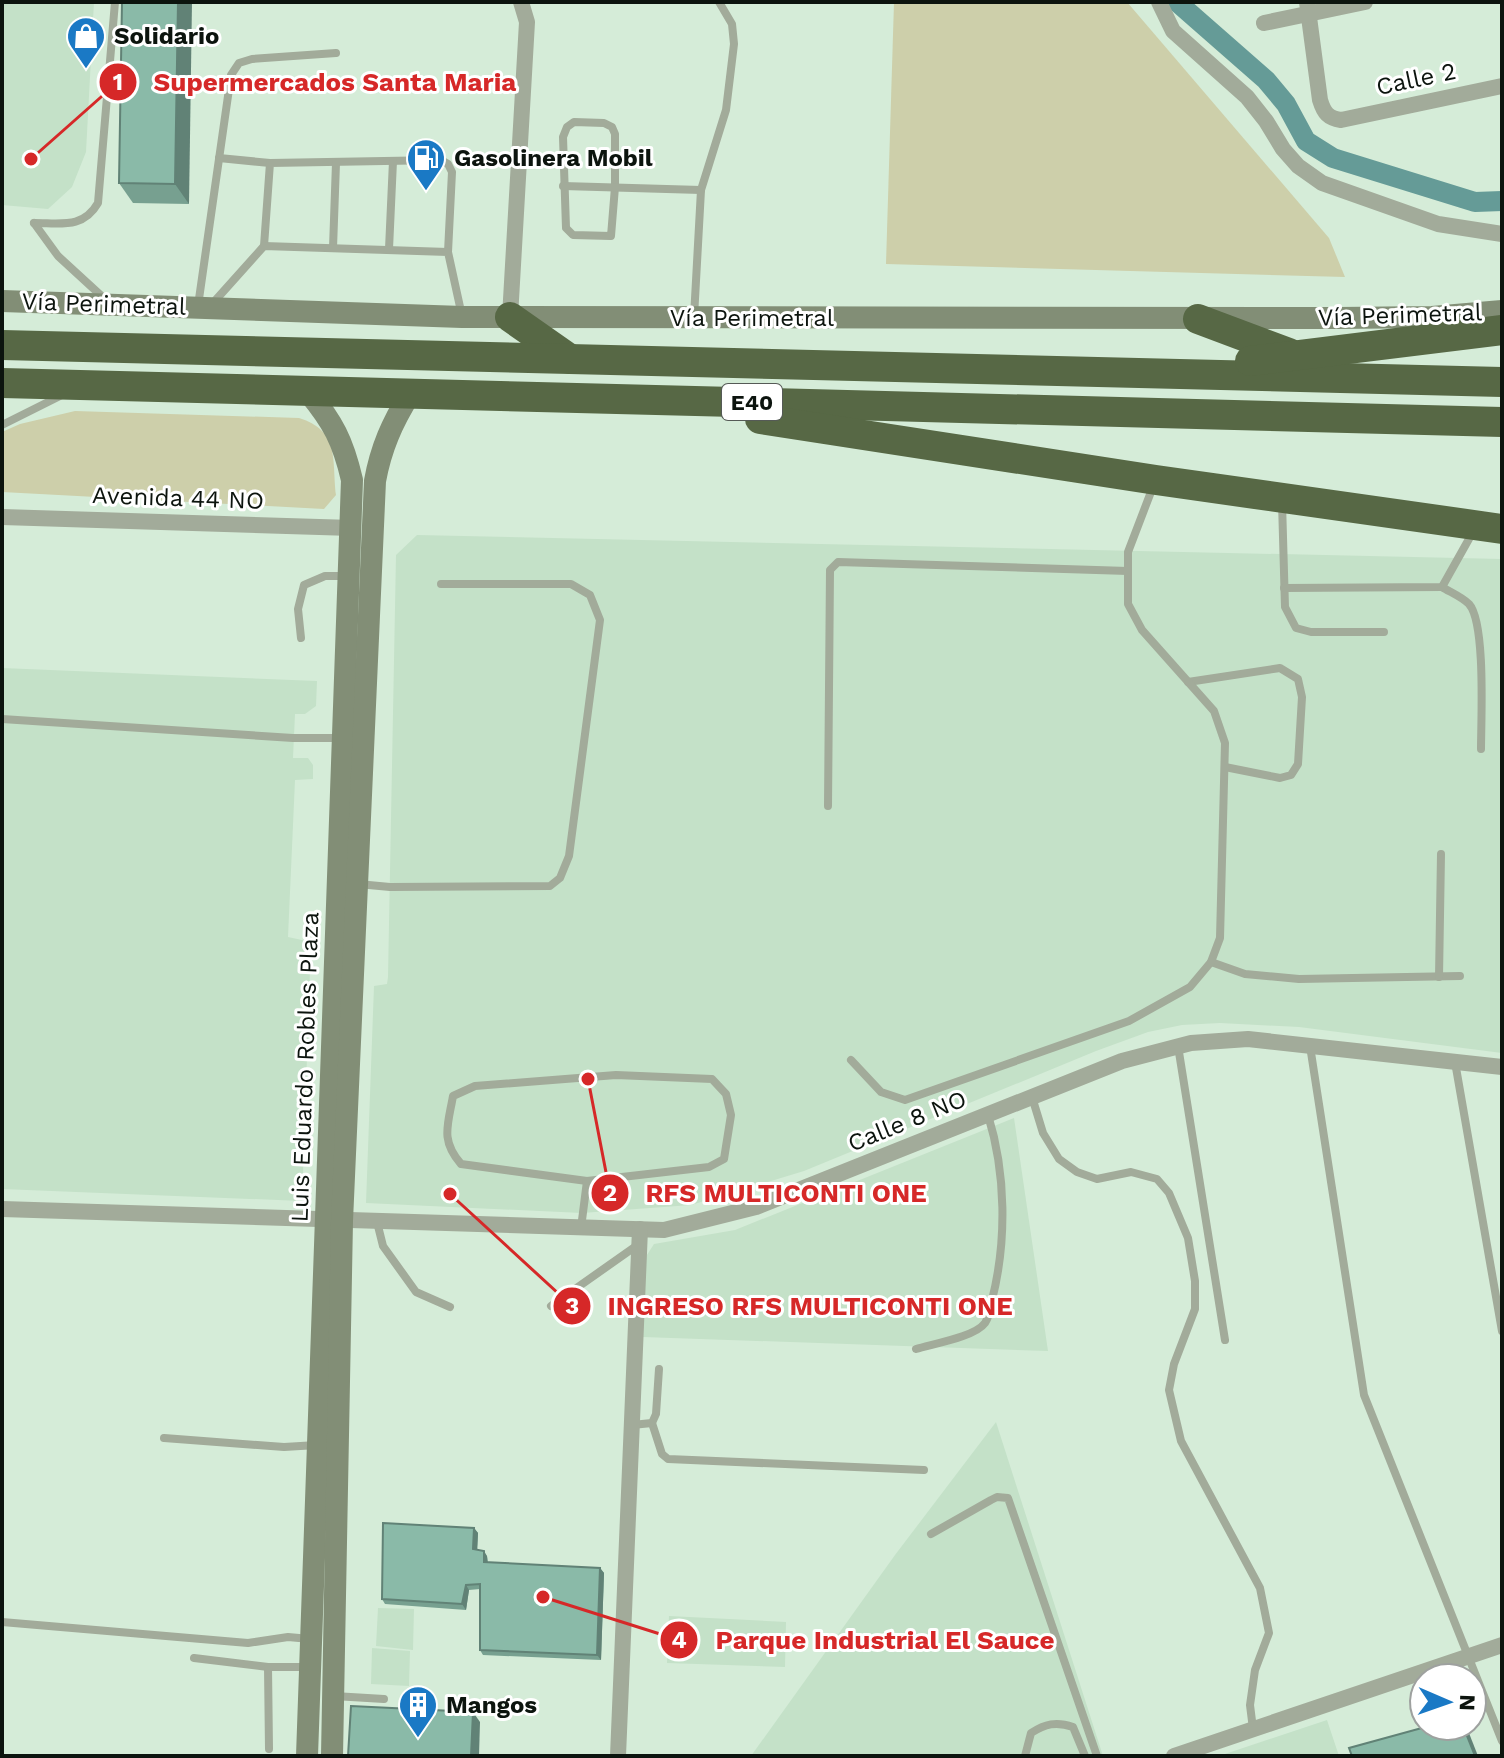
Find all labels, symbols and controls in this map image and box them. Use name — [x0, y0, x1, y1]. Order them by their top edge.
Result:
shop icon: Solidario — [65, 15, 107, 70]
place label: Solidario — [114, 22, 219, 50]
callout: Supermercados Santa Maria — [98, 57, 533, 107]
street label: Calle 2 — [1374, 57, 1458, 101]
text: Supermercados Santa Maria — [154, 67, 516, 97]
text: 1 — [113, 68, 123, 96]
fuel station icon: Gasolinera Mobil — [405, 137, 447, 192]
place label: Gasolinera Mobil — [454, 144, 653, 172]
street label: Vía Perimetral — [21, 287, 187, 321]
street label: Vía Perimetral — [1317, 298, 1483, 332]
street label: Vía Perimetral — [670, 304, 835, 332]
road number: E40 — [722, 384, 782, 420]
street label: Avenida 44 NO — [92, 481, 264, 515]
street label: Luis Eduardo Robles Plaza — [286, 911, 324, 1223]
street label: Calle 8 NO — [844, 1085, 970, 1157]
callout: RFS MULTICONTI ONE — [590, 1168, 943, 1218]
text: RFS MULTICONTI ONE — [645, 1178, 927, 1208]
text: 2 — [603, 1179, 617, 1207]
callout: INGRESO RFS MULTICONTI ONE — [552, 1281, 1029, 1331]
text: INGRESO RFS MULTICONTI ONE — [607, 1291, 1013, 1321]
text: 3 — [565, 1292, 579, 1320]
callout: Parque Industrial El Sauce — [659, 1615, 1071, 1665]
text: Parque Industrial El Sauce — [715, 1625, 1055, 1655]
text: 4 — [671, 1626, 687, 1654]
north arrow — [1408, 1662, 1488, 1742]
building icon: Mangos — [397, 1684, 439, 1739]
place label: Mangos — [446, 1691, 537, 1719]
text: N — [1455, 1694, 1480, 1711]

